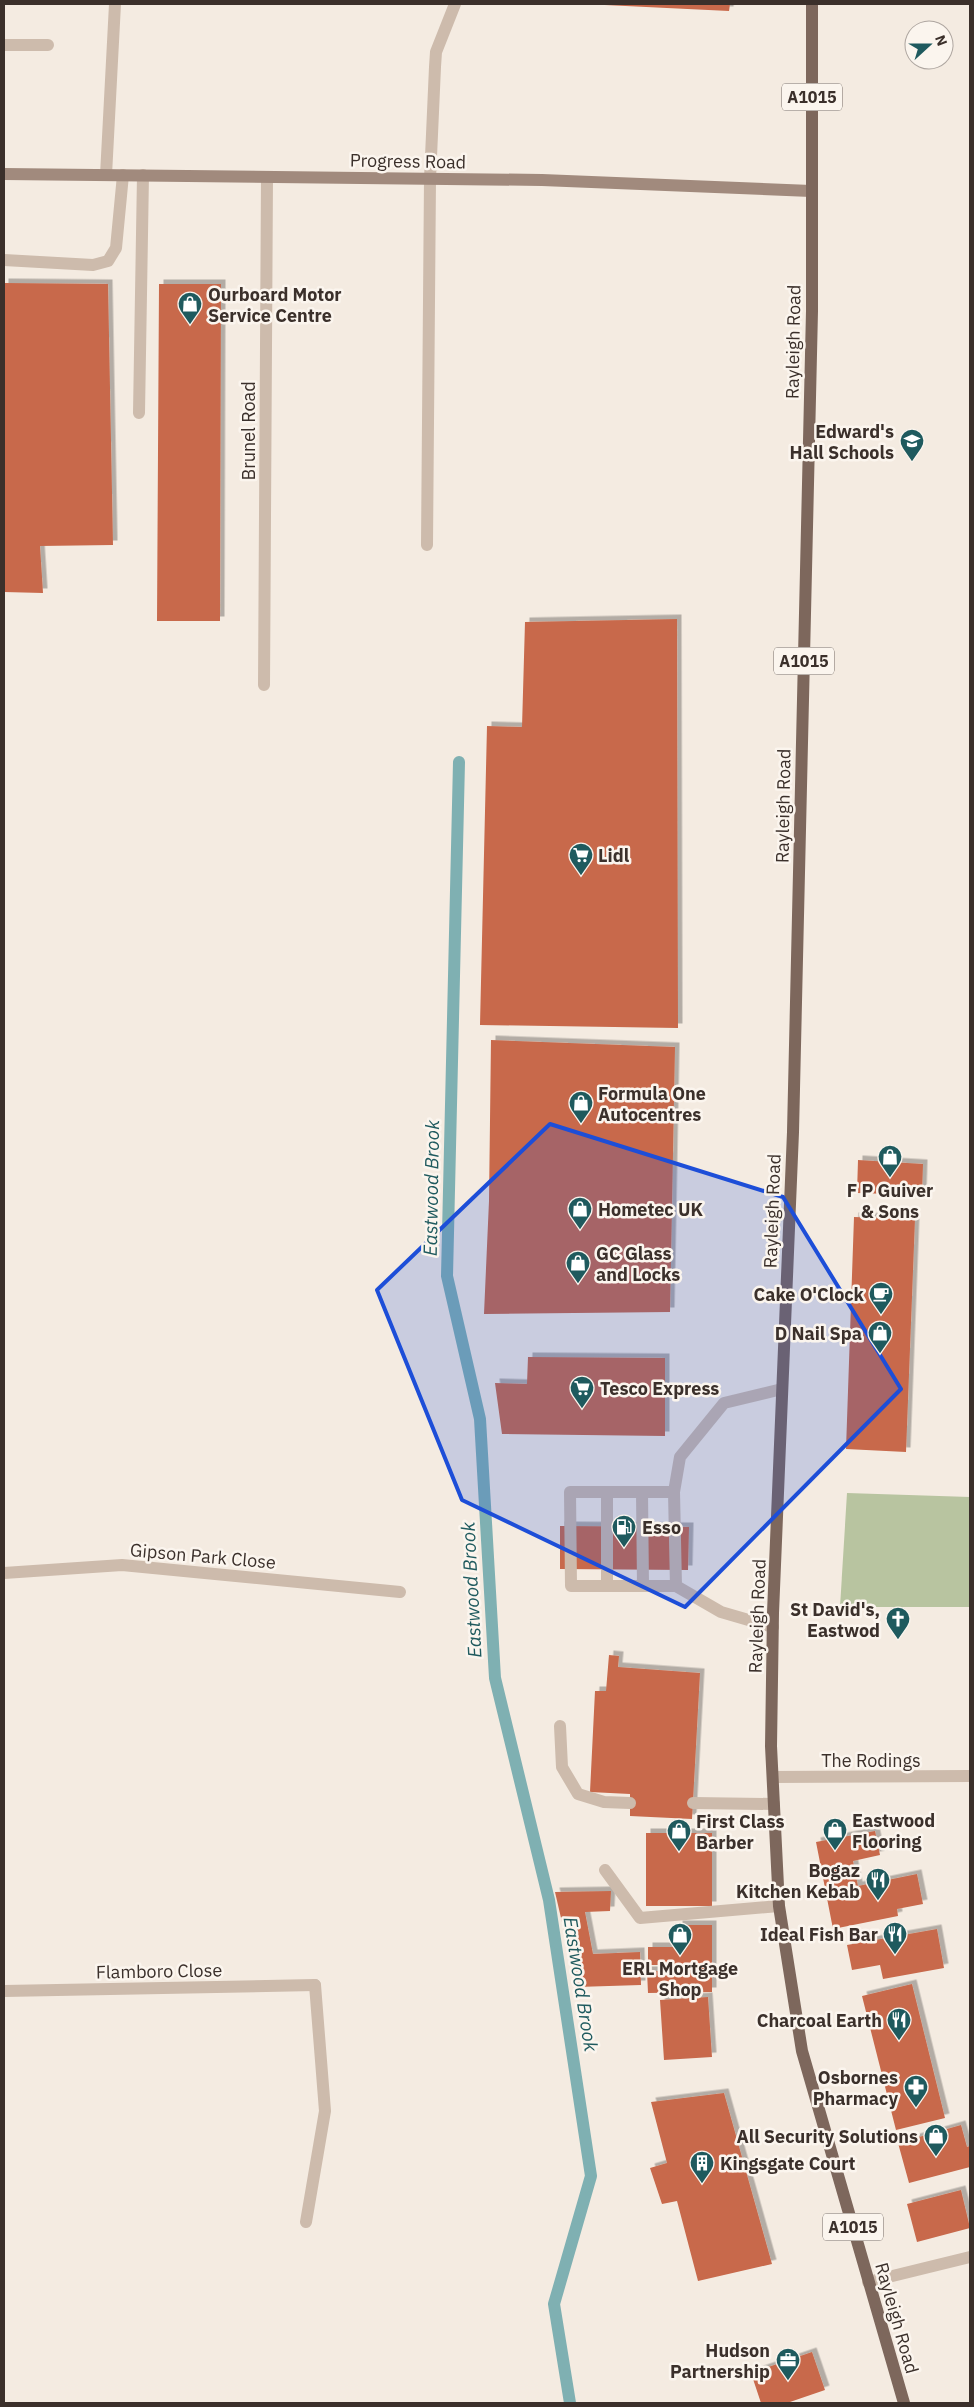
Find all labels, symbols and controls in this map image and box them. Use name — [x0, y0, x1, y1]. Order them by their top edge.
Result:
north arrow — [904, 20, 954, 70]
text: N — [931, 32, 951, 48]
road number: A1015 — [782, 84, 842, 110]
street label: Progress Road — [350, 148, 466, 174]
place label: Ourboard Motor Service Centre — [208, 283, 342, 327]
street label: Rayleigh Road — [781, 285, 805, 399]
shop icon: Ourboard Motor Service Centre — [177, 291, 203, 325]
street label: Brunel Road — [237, 381, 260, 481]
place label: Edward's Hall Schools — [790, 420, 894, 464]
school or university icon: Edward's Hall Schools — [899, 428, 925, 462]
road number: A1015 — [774, 648, 834, 674]
street label: Rayleigh Road — [771, 749, 795, 863]
supermarket icon: Lidl — [568, 842, 594, 876]
place label: Lidl — [598, 844, 630, 867]
place label: Formula One Autocentres — [598, 1082, 706, 1126]
shop icon: Formula One Autocentres — [568, 1090, 594, 1124]
water label: Eastwood Brook — [418, 1119, 444, 1256]
shop icon: F P Guiver & Sons — [877, 1144, 903, 1178]
street label: Rayleigh Road — [759, 1153, 785, 1269]
place label: F P Guiver & Sons — [847, 1179, 933, 1223]
shop icon: Hometec UK — [567, 1196, 593, 1230]
place label: Hometec UK — [598, 1198, 703, 1221]
place label: GC Glass and Locks — [596, 1242, 680, 1286]
shop icon: GC Glass and Locks — [565, 1250, 591, 1284]
cafe icon: Cake O'Clock — [868, 1281, 894, 1315]
place label: Cake O'Clock — [753, 1283, 865, 1306]
shop icon: D Nail Spa — [867, 1320, 893, 1354]
place label: D Nail Spa — [775, 1322, 862, 1345]
supermarket icon: Tesco Express — [569, 1375, 595, 1409]
place label: Tesco Express — [600, 1377, 719, 1400]
fuel station icon: Esso — [611, 1514, 637, 1548]
place label: Esso — [642, 1516, 681, 1539]
water label: Eastwood Brook — [455, 1520, 487, 1659]
street label: Gipson Park Close — [129, 1538, 277, 1574]
street label: Rayleigh Road — [744, 1558, 770, 1674]
place label: St David's, Eastwod — [790, 1598, 880, 1642]
church icon: St David's, Eastwod — [885, 1606, 911, 1640]
street label: The Rodings — [821, 1749, 921, 1772]
place label: Eastwood Flooring — [852, 1809, 935, 1853]
place label: First Class Barber — [696, 1810, 784, 1854]
shop icon: Eastwood Flooring — [822, 1817, 848, 1851]
shop icon: First Class Barber — [666, 1818, 692, 1852]
place label: Bogaz Kitchen Kebab — [736, 1859, 860, 1903]
restaurant icon: Bogaz Kitchen Kebab — [865, 1867, 891, 1901]
water label: Eastwood Brook — [559, 1915, 604, 2054]
restaurant icon: Ideal Fish Bar — [882, 1921, 908, 1955]
shop icon: ERL Mortgage Shop — [667, 1922, 693, 1956]
place label: Ideal Fish Bar — [760, 1923, 878, 1946]
place label: ERL Mortgage Shop — [622, 1957, 738, 2001]
street label: Flamboro Close — [96, 1958, 223, 1984]
restaurant icon: Charcoal Earth — [886, 2007, 912, 2041]
place label: Charcoal Earth — [757, 2009, 882, 2032]
place label: Osbornes Pharmacy — [813, 2066, 898, 2110]
pharmacy icon: Osbornes Pharmacy — [903, 2074, 929, 2108]
shop icon: All Security Solutions — [923, 2123, 949, 2157]
place label: All Security Solutions — [737, 2125, 918, 2148]
building icon: Kingsgate Court — [689, 2150, 715, 2184]
place label: Kingsgate Court — [720, 2152, 856, 2175]
road number: A1015 — [823, 2214, 883, 2240]
street label: Rayleigh Road — [870, 2260, 924, 2376]
place label: Hudson Partnership — [670, 2339, 770, 2383]
office icon: Hudson Partnership — [775, 2347, 801, 2381]

